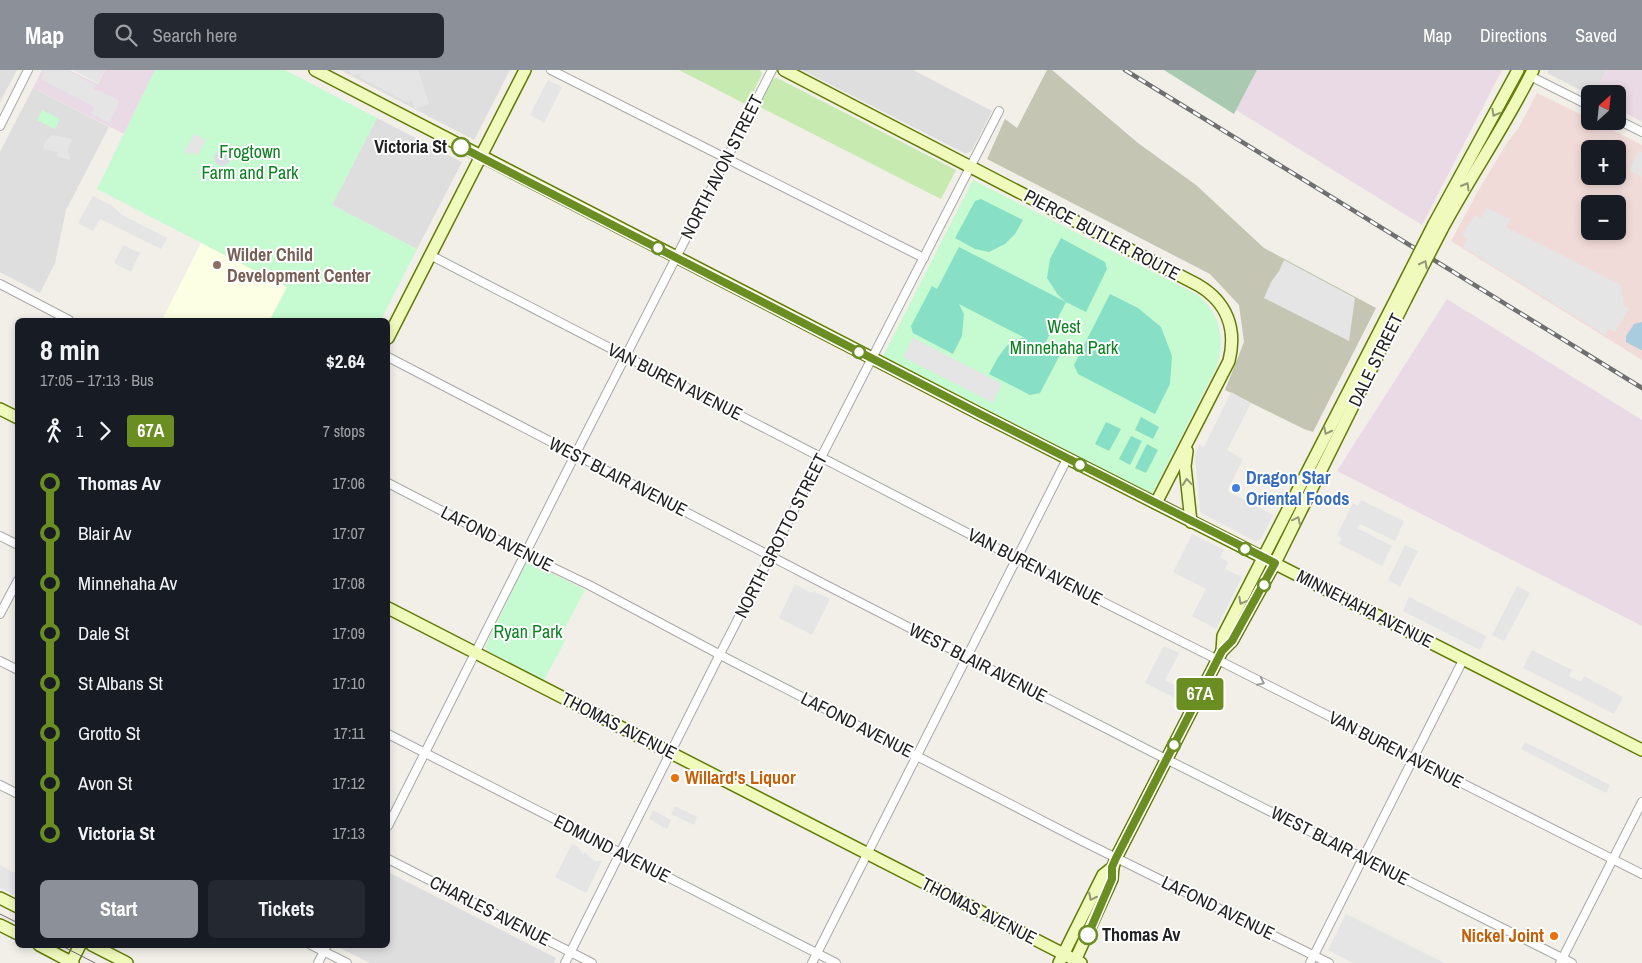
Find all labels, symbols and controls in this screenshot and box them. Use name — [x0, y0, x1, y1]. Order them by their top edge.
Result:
search box — [94, 13, 444, 58]
text: Map — [25, 19, 64, 51]
icon: search — [112, 21, 140, 49]
text: Search here — [152, 22, 237, 48]
text: Map — [1423, 23, 1452, 48]
text: Directions — [1480, 23, 1547, 48]
text: Saved — [1575, 23, 1617, 48]
north arrow — [1581, 85, 1626, 130]
map controls — [1581, 85, 1626, 240]
street label: NORTH AVON STREET — [674, 90, 769, 243]
one-way arrow — [1491, 108, 1501, 117]
place label: Victoria St — [374, 134, 447, 159]
marker: Victoria St — [451, 137, 471, 157]
park label: Frogtown Farm and Park — [202, 139, 299, 185]
button: + — [1581, 140, 1626, 185]
street label: PIERCE BUTLER ROUTE — [1020, 183, 1185, 286]
one-way arrow — [1459, 183, 1469, 192]
button: − — [1581, 195, 1626, 240]
unlabelled marker — [651, 241, 665, 255]
place label: Wilder Child Development Center — [227, 242, 371, 288]
marker: Wilder Child Development Center — [211, 259, 223, 271]
one-way arrow — [1418, 260, 1428, 269]
street label: DALE STREET — [1342, 309, 1409, 411]
park label: West Minnehaha Park — [1010, 314, 1119, 360]
text: 8 min — [40, 331, 100, 369]
street label: VAN BUREN AVENUE — [604, 337, 747, 426]
unlabelled marker — [852, 345, 866, 359]
text: $2.64 — [326, 348, 365, 374]
text: 17:05 – 17:13 · Bus — [40, 369, 154, 391]
icon: walk — [40, 417, 68, 445]
icon: forward — [91, 417, 119, 445]
text: 67A — [137, 418, 164, 443]
text: 1 — [76, 420, 83, 442]
text: 7 stops — [323, 420, 365, 442]
one-way arrow — [1323, 426, 1333, 435]
street label: WEST BLAIR AVENUE — [545, 431, 692, 522]
street label: NORTH GROTTO STREET — [728, 449, 833, 622]
unlabelled marker — [1073, 458, 1087, 472]
place label: Dragon Star Oriental Foods — [1246, 465, 1349, 511]
text: Thomas Av — [78, 470, 161, 496]
text: 17:06 — [332, 472, 365, 494]
one-way arrow — [1181, 477, 1192, 485]
marker: Dragon Star Oriental Foods — [1230, 482, 1242, 494]
street label: LAFOND AVENUE — [437, 500, 558, 578]
one-way arrow — [1291, 516, 1301, 525]
text: Blair Av — [78, 520, 131, 546]
text: 17:07 — [332, 522, 365, 544]
street label: VAN BUREN AVENUE — [964, 522, 1107, 611]
unlabelled marker — [1238, 542, 1252, 556]
street label: MINNEHAHA AVENUE — [1292, 563, 1438, 654]
text: Minnehaha Av — [78, 570, 177, 596]
text: 17:08 — [332, 572, 365, 594]
unlabelled marker — [1257, 578, 1271, 592]
one-way arrow — [1238, 596, 1248, 605]
street label: WEST BLAIR AVENUE — [905, 617, 1052, 708]
park label: Ryan Park — [494, 619, 563, 644]
text: Dale St — [78, 620, 129, 646]
text: 17:09 — [332, 622, 365, 644]
text: St Albans St — [78, 670, 163, 696]
text: 17:10 — [332, 672, 365, 694]
one-way arrow — [1256, 676, 1265, 686]
line badge: 67A — [1171, 678, 1229, 710]
text: 67A — [1186, 681, 1214, 706]
street label: THOMAS AVENUE — [557, 686, 681, 765]
street label: LAFOND AVENUE — [797, 686, 918, 764]
street label: VAN BUREN AVENUE — [1325, 705, 1468, 794]
text: Grotto St — [78, 720, 140, 746]
text: 17:11 — [333, 722, 365, 744]
unlabelled marker — [1167, 738, 1181, 752]
place label: Willard's Liquor — [685, 765, 796, 790]
text: Avon St — [78, 770, 132, 796]
text: 17:12 — [332, 772, 365, 794]
marker: Willard's Liquor — [669, 772, 681, 784]
street label: WEST BLAIR AVENUE — [1267, 800, 1414, 891]
street label: EDMUND AVENUE — [550, 808, 675, 889]
text: Victoria St — [78, 820, 155, 846]
text: 17:13 — [332, 822, 365, 844]
street label: CHARLES AVENUE — [425, 869, 555, 952]
street label: LAFOND AVENUE — [1158, 869, 1279, 946]
street label: THOMAS AVENUE — [917, 871, 1041, 950]
button: Start — [40, 880, 198, 938]
button: Tickets — [208, 880, 365, 938]
one-way arrow — [1088, 892, 1098, 901]
place label: Thomas Av — [1102, 922, 1181, 947]
place label: Nickel Joint — [1461, 923, 1544, 948]
marker: Thomas Av — [1078, 925, 1098, 945]
marker: Nickel Joint — [1548, 930, 1560, 942]

